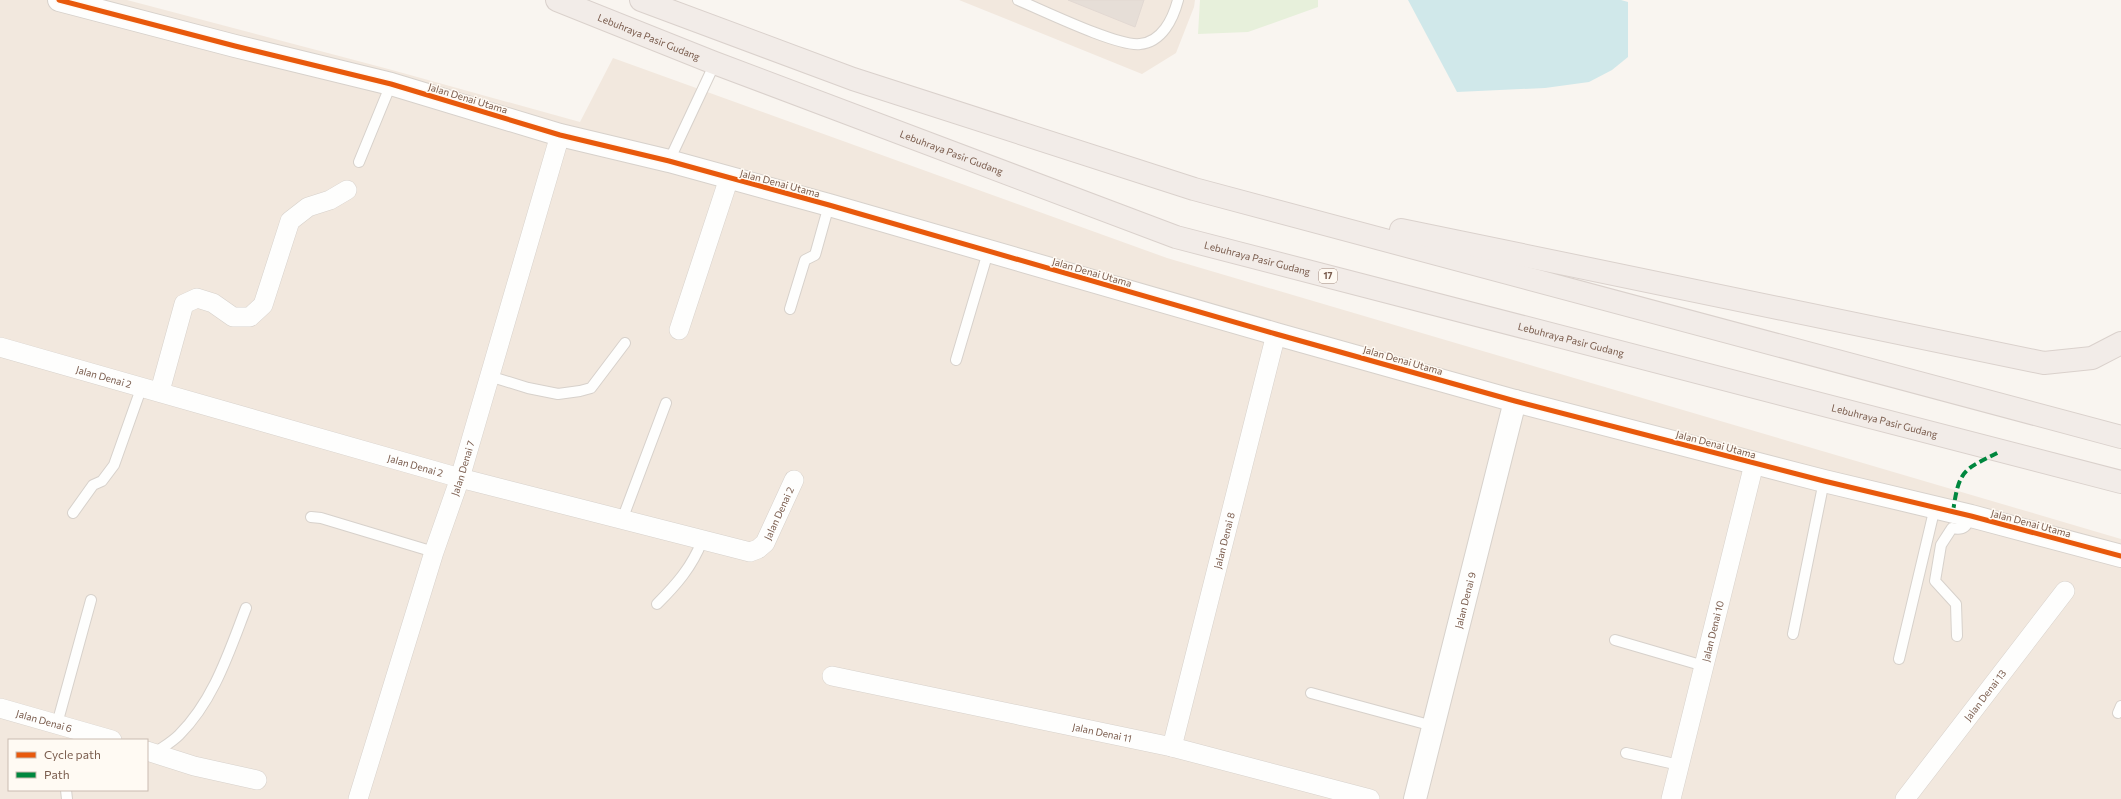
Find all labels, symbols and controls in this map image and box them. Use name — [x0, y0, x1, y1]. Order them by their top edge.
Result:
street label: Lebuhraya Pasir Gudang — [596, 11, 702, 63]
street label: Jalan Denai Utama — [427, 80, 509, 116]
street label: Lebuhraya Pasir Gudang — [898, 127, 1005, 177]
street label: Jalan Denai Utama — [739, 167, 821, 199]
street label: Lebuhraya Pasir Gudang — [1203, 239, 1312, 278]
street label: Jalan Denai Utama — [1051, 255, 1133, 289]
road number: 17 — [1319, 269, 1337, 283]
street label: Lebuhraya Pasir Gudang — [1517, 320, 1626, 359]
street label: Jalan Denai Utama — [1362, 343, 1444, 377]
street label: Jalan Denai 2 — [75, 363, 133, 390]
street label: Lebuhraya Pasir Gudang — [1830, 401, 1940, 440]
street label: Jalan Denai Utama — [1675, 428, 1757, 460]
street label: Jalan Denai 7 — [448, 439, 477, 497]
street label: Jalan Denai 2 — [386, 452, 445, 479]
street label: Jalan Denai 2 — [761, 484, 796, 542]
street label: Jalan Denai Utama — [1990, 507, 2072, 539]
street label: Jalan Denai 8 — [1211, 511, 1237, 570]
street label: Jalan Denai 9 — [1452, 571, 1478, 630]
street label: Jalan Denai 10 — [1699, 599, 1726, 663]
street label: Jalan Denai 13 — [1961, 667, 2009, 723]
street label: Jalan Denai 6 — [15, 707, 74, 734]
street label: Jalan Denai 11 — [1071, 720, 1133, 744]
legend — [8, 739, 148, 791]
text: Cycle path — [44, 747, 101, 761]
text: Path — [44, 767, 70, 781]

